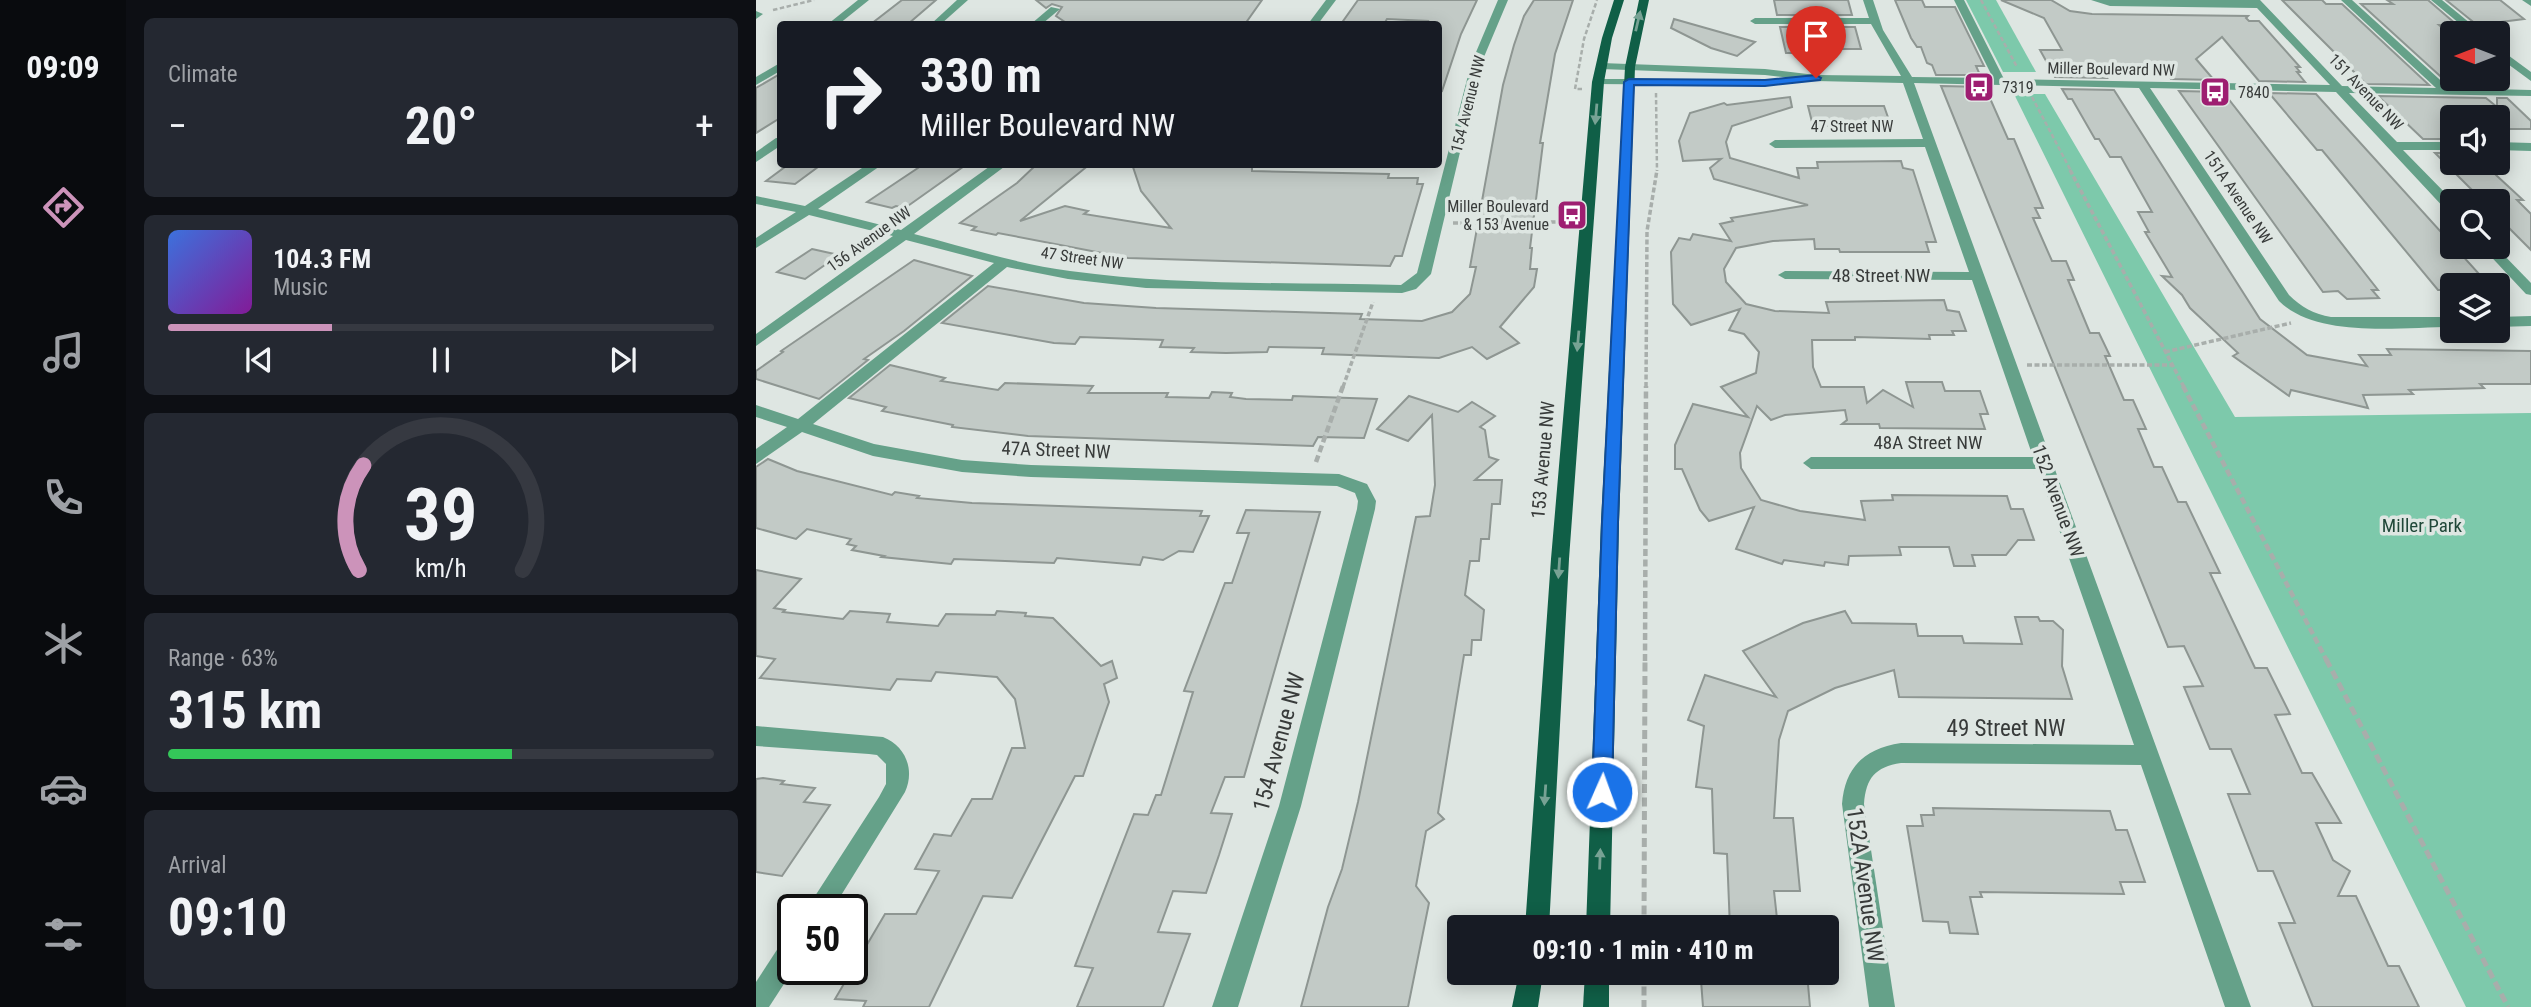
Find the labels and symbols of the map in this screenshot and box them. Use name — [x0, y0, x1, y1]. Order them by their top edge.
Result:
pin — [1786, 6, 1846, 78]
one-way arrow — [1633, 10, 1644, 32]
north arrow — [2440, 21, 2510, 91]
street label: 151 Avenue NW — [2325, 50, 2407, 134]
street label: 154 Avenue NW — [1447, 54, 1489, 154]
street label: Miller Boulevard NW — [2047, 58, 2175, 80]
bus stop icon: 7319 — [1962, 70, 1996, 104]
bus stop icon: 7840 — [2198, 75, 2232, 109]
place label: 7319 — [2002, 78, 2034, 97]
place label: 7840 — [2238, 83, 2270, 102]
one-way arrow — [1590, 104, 1601, 126]
street label: 47 Street NW — [1811, 117, 1893, 136]
street label: 151A Avenue NW — [2200, 147, 2276, 247]
place label: Miller Boulevard & 153 Avenue — [1447, 197, 1549, 234]
bus stop icon: Miller Boulevard & 153 Avenue — [1555, 198, 1589, 232]
street label: 156 Avenue NW — [823, 202, 915, 276]
street label: 47 Street NW — [1040, 243, 1124, 273]
street label: 48 Street NW — [1832, 264, 1930, 287]
one-way arrow — [1572, 330, 1583, 352]
street label: 153 Avenue NW — [1526, 400, 1560, 520]
street label: 48A Street NW — [1873, 431, 1983, 454]
street label: 47A Street NW — [1001, 437, 1111, 463]
street label: 152 Avenue NW — [2027, 442, 2089, 560]
park label: Miller Park — [2382, 514, 2463, 537]
one-way arrow — [1554, 557, 1565, 579]
street label: 154 Avenue NW — [1248, 670, 1310, 814]
street label: 49 Street NW — [1947, 715, 2065, 742]
position arrow — [1565, 755, 1639, 829]
one-way arrow — [1539, 784, 1550, 806]
street label: 152A Avenue NW — [1841, 806, 1889, 964]
one-way arrow — [1595, 848, 1606, 870]
speed limit sign: 50 — [777, 894, 868, 985]

